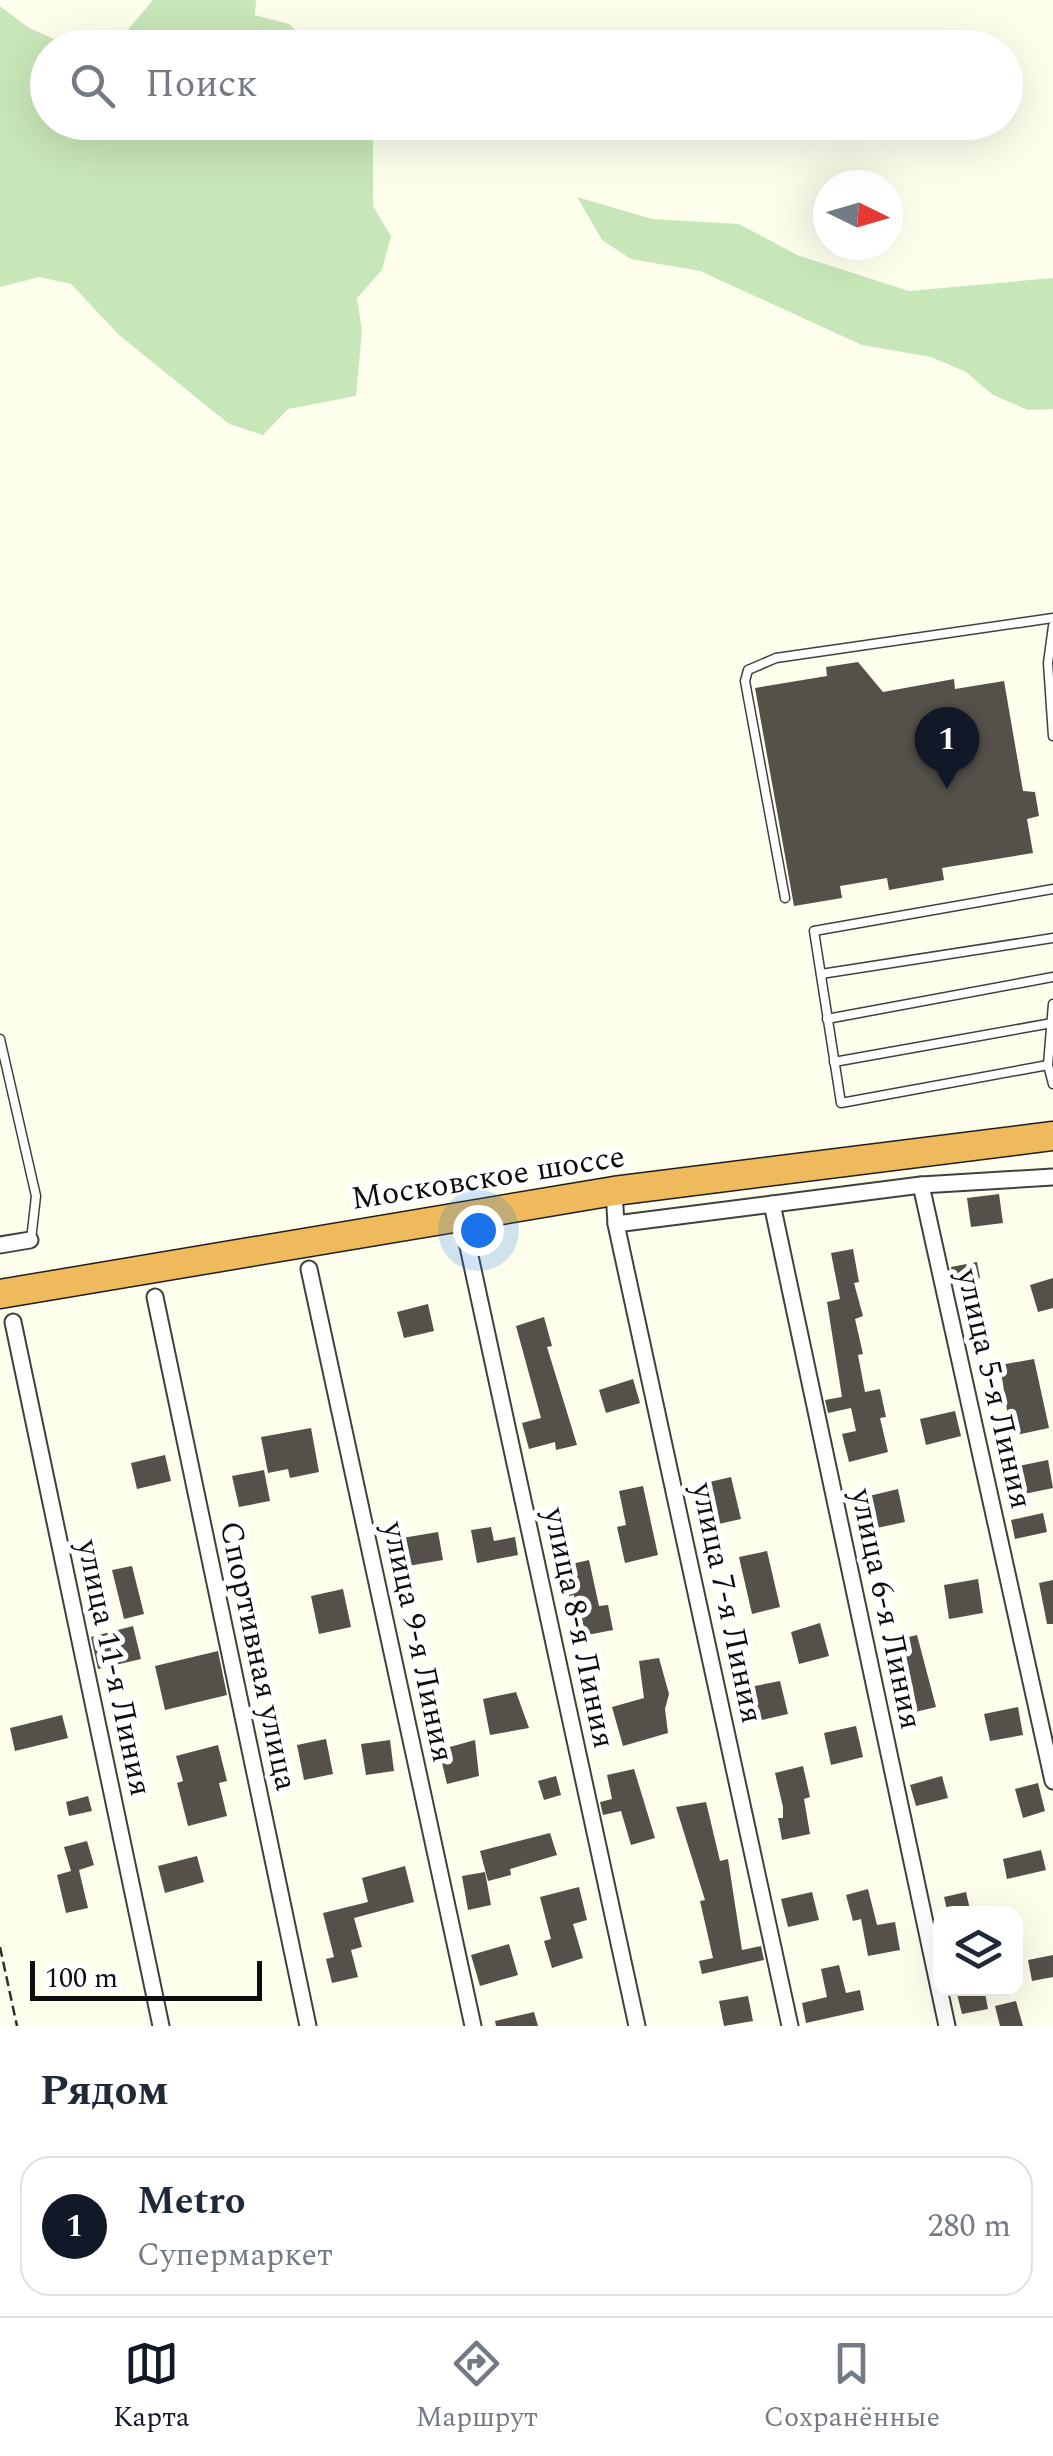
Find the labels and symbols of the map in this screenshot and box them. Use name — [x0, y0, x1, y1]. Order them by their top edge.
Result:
north arrow — [813, 170, 903, 260]
pin: 1 — [914, 706, 980, 789]
street label: Московское шоссе — [348, 1132, 628, 1224]
your location — [453, 1205, 504, 1256]
street label: улица 5-я Линия — [942, 1263, 1045, 1514]
street label: улица 7-я Линия — [677, 1477, 776, 1728]
street label: улица 6-я Линия — [836, 1483, 935, 1734]
street label: улица 8-я Линия — [529, 1502, 628, 1753]
street label: улица 9-я Линия — [368, 1516, 467, 1767]
street label: Спортивная улица — [206, 1517, 311, 1796]
street label: улица 11-я Линия — [63, 1534, 165, 1801]
scale bar — [30, 1956, 262, 2000]

